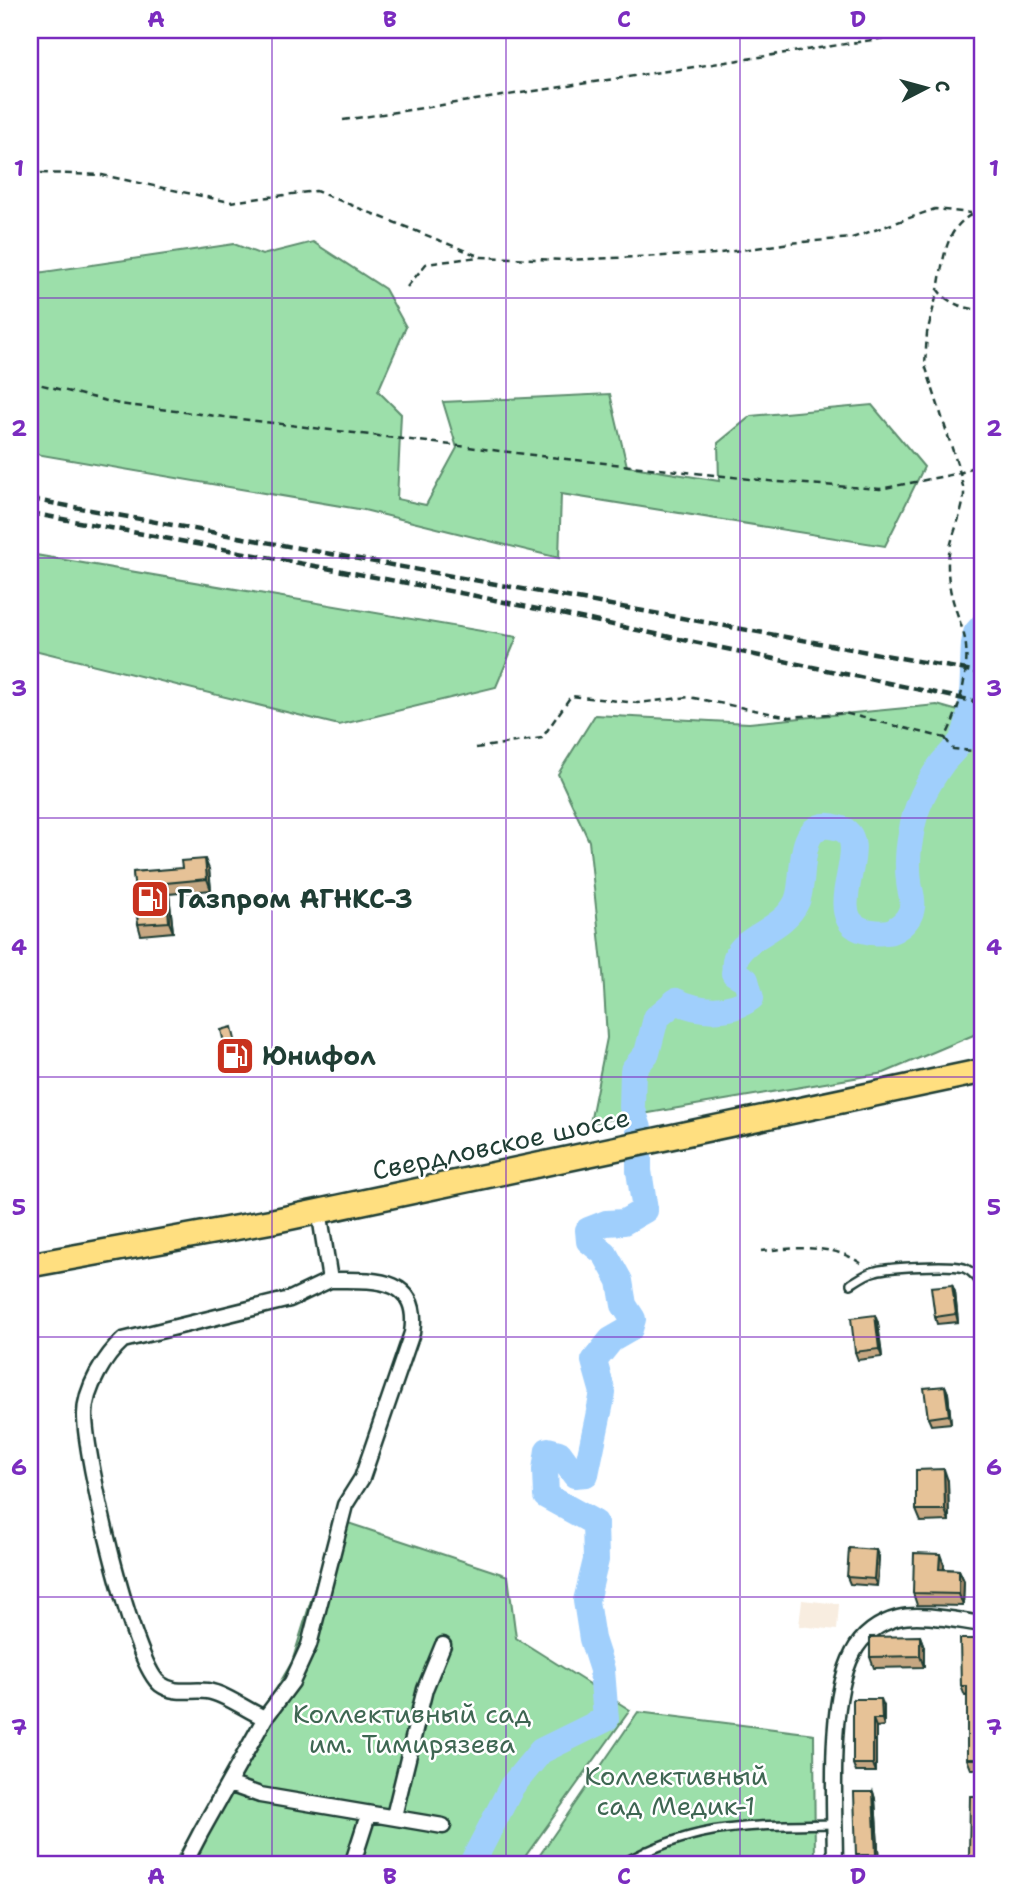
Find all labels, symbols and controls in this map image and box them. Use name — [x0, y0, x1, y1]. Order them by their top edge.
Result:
text: A — [147, 4, 165, 34]
text: B — [383, 4, 397, 34]
text: C — [617, 4, 631, 34]
text: D — [850, 4, 866, 34]
north arrow — [890, 52, 960, 122]
text: С — [929, 79, 955, 93]
text: 1 — [14, 153, 24, 183]
text: 1 — [989, 153, 999, 183]
text: 2 — [11, 413, 27, 443]
text: 2 — [986, 413, 1002, 443]
text: 3 — [11, 673, 27, 703]
text: 3 — [986, 673, 1002, 703]
fuel station icon: Газпром АГНКС-3 — [129, 878, 171, 920]
place label: Газпром АГНКС-3 — [177, 881, 413, 916]
text: 4 — [11, 932, 27, 962]
text: 4 — [986, 932, 1002, 962]
fuel station icon: Юнифол — [214, 1035, 256, 1077]
place label: Юнифол — [262, 1038, 376, 1073]
street label: Свердловское шоссе — [369, 1099, 633, 1188]
text: 5 — [12, 1192, 26, 1222]
text: 5 — [987, 1192, 1001, 1222]
text: 6 — [11, 1452, 27, 1482]
text: 6 — [986, 1452, 1002, 1482]
park label: Коллективный сад им. Тимирязева — [293, 1696, 532, 1761]
text: 7 — [11, 1712, 27, 1742]
text: 7 — [986, 1712, 1002, 1742]
park label: Коллективный сад Медик-1 — [584, 1758, 768, 1823]
text: A — [147, 1861, 165, 1891]
text: B — [383, 1861, 397, 1891]
text: C — [617, 1861, 631, 1891]
text: D — [850, 1861, 866, 1891]

